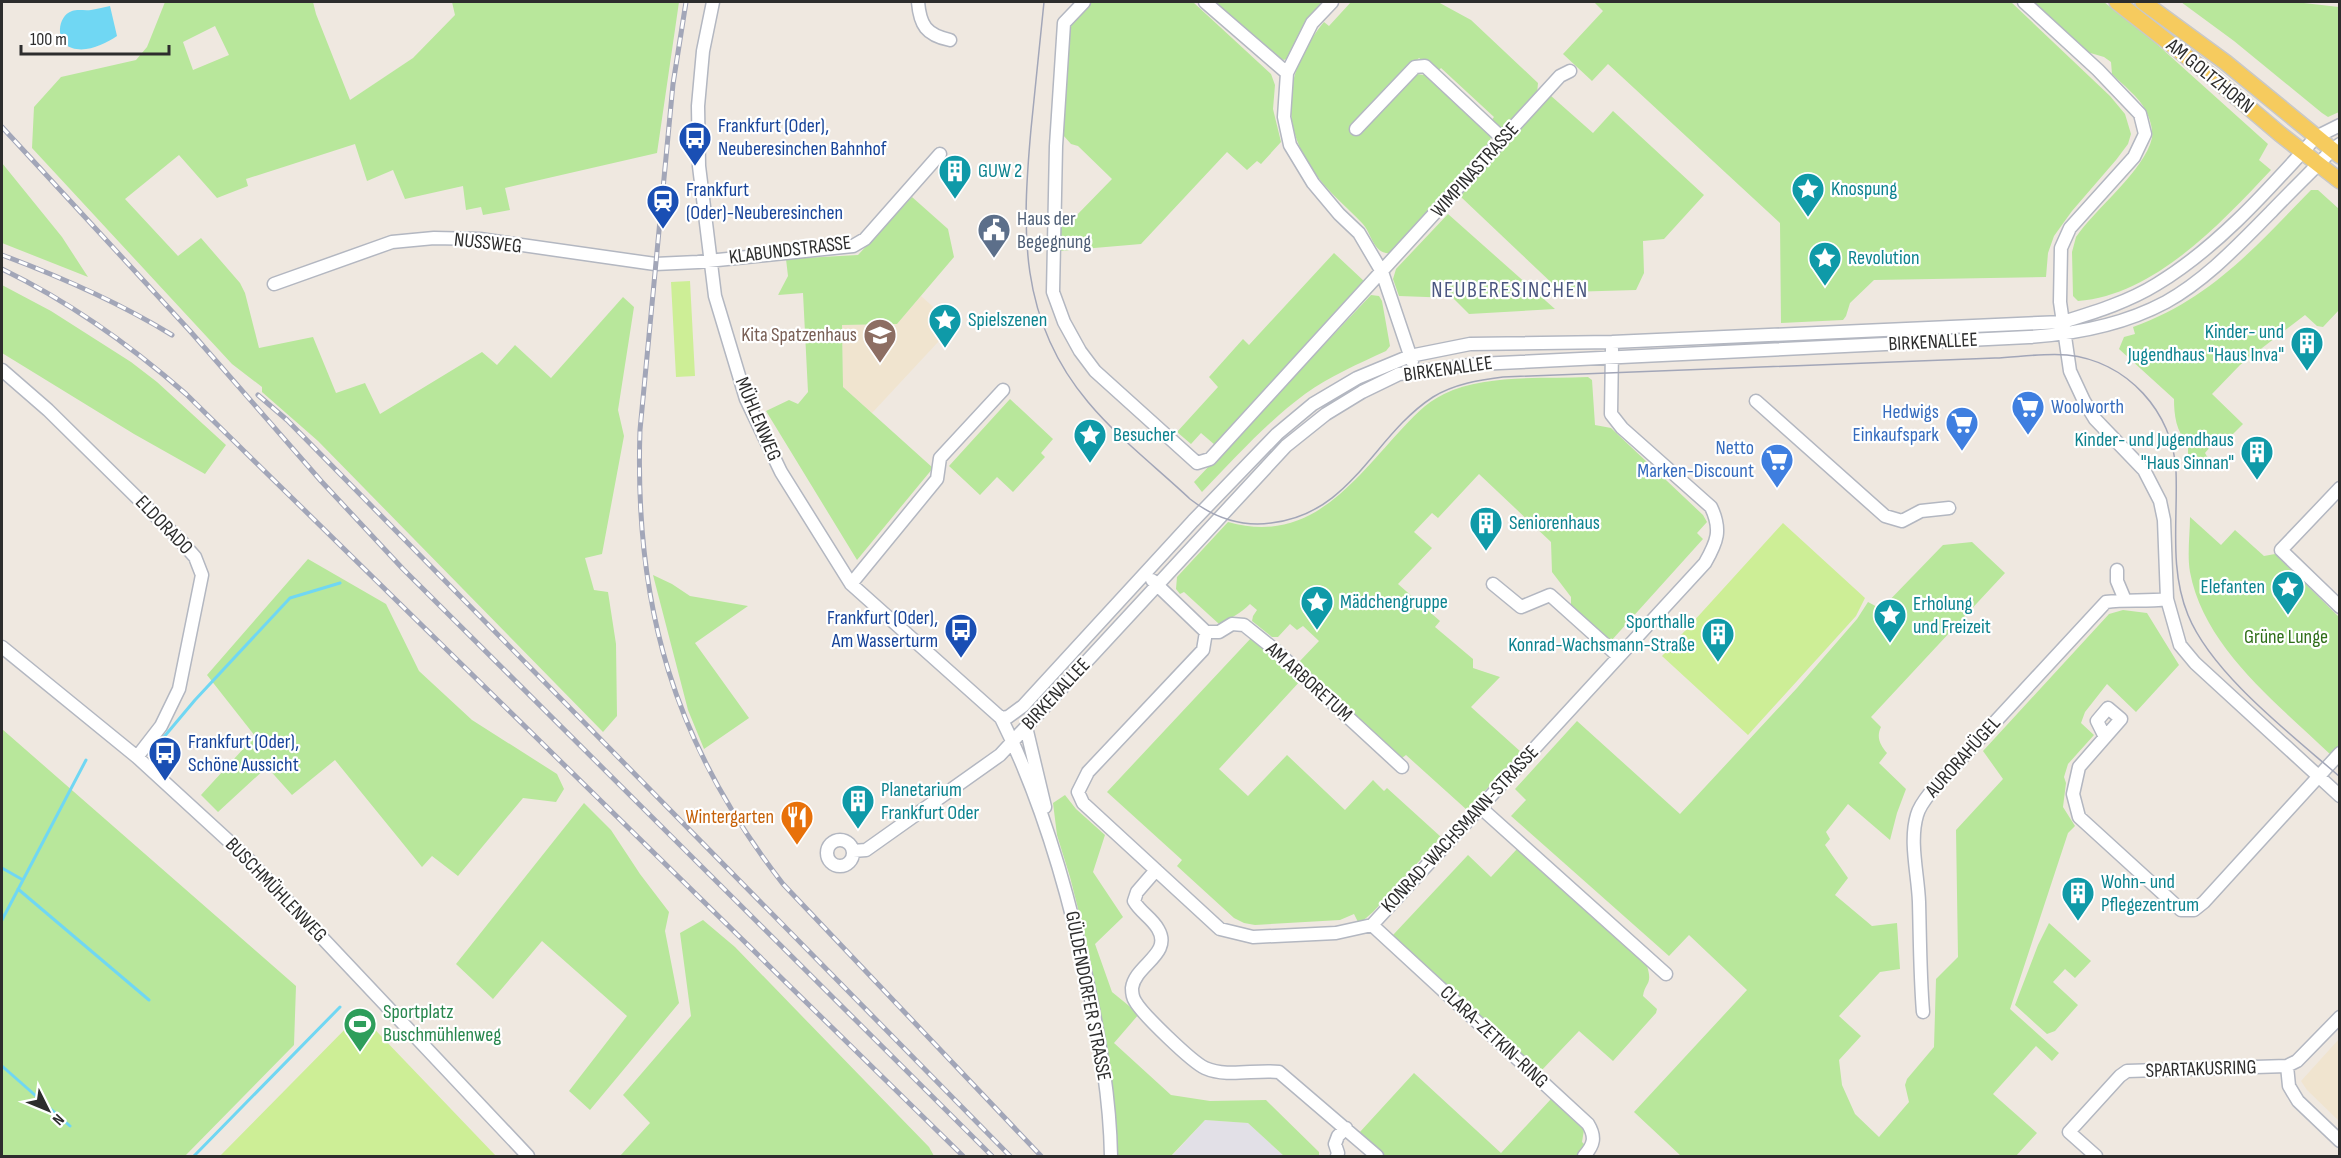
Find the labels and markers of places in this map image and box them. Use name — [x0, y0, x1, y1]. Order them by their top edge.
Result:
place label: Frankfurt (Oder), Neuberesinchen Bahnhof — [718, 114, 887, 161]
bus stop icon: Frankfurt (Oder), Neuberesinchen Bahnhof — [677, 120, 713, 167]
building icon: GUW 2 — [937, 153, 973, 200]
place label: GUW 2 — [978, 159, 1022, 183]
place icon: Knospung — [1790, 171, 1826, 218]
place label: Knospung — [1831, 177, 1897, 201]
place label: Frankfurt (Oder)-Neuberesinchen — [686, 178, 843, 225]
station icon: Frankfurt (Oder)-Neuberesinchen — [645, 183, 681, 230]
place label: Haus der Begegnung — [1017, 207, 1091, 254]
public building icon: Haus der Begegnung — [976, 212, 1012, 259]
place icon: Revolution — [1807, 240, 1843, 287]
place label: Revolution — [1848, 246, 1920, 270]
place icon: Spielszenen — [927, 302, 963, 349]
place label: Spielszenen — [968, 308, 1047, 332]
school or university icon: Kita Spatzenhaus — [862, 317, 898, 364]
place label: Kinder- und Jugendhaus "Haus Inva" — [2127, 320, 2284, 367]
place label: Kita Spatzenhaus — [741, 323, 857, 347]
building icon: Kinder- und Jugendhaus "Haus Inva" — [2289, 325, 2325, 372]
supermarket icon: Woolworth — [2010, 389, 2046, 436]
place label: Woolworth — [2051, 395, 2124, 419]
place label: Hedwigs Einkaufspark — [1853, 400, 1939, 447]
supermarket icon: Hedwigs Einkaufspark — [1944, 405, 1980, 452]
place icon: Besucher — [1072, 417, 1108, 464]
place label: Besucher — [1113, 423, 1176, 447]
place label: Kinder- und Jugendhaus "Haus Sinnan" — [2075, 428, 2234, 475]
building icon: Kinder- und Jugendhaus "Haus Sinnan" — [2239, 434, 2275, 481]
place label: Netto Marken-Discount — [1637, 436, 1754, 483]
supermarket icon: Netto Marken-Discount — [1759, 442, 1795, 489]
building icon: Seniorenhaus — [1468, 505, 1504, 552]
place label: Seniorenhaus — [1509, 511, 1600, 535]
place icon: Elefanten — [2270, 569, 2306, 616]
place label: Elefanten — [2201, 575, 2265, 599]
place icon: Mädchengruppe — [1299, 584, 1335, 631]
place label: Mädchengruppe — [1340, 590, 1448, 614]
place label: Erholung und Freizeit — [1913, 592, 1991, 639]
place icon: Erholung und Freizeit — [1872, 597, 1908, 644]
place label: Frankfurt (Oder), Am Wasserturm — [827, 606, 938, 653]
place label: Sporthalle Konrad-Wachsmann-Straße — [1508, 610, 1695, 657]
bus stop icon: Frankfurt (Oder), Am Wasserturm — [943, 612, 979, 659]
building icon: Sporthalle Konrad-Wachsmann-Straße — [1700, 616, 1736, 663]
place label: Frankfurt (Oder), Schöne Aussicht — [188, 730, 299, 777]
bus stop icon: Frankfurt (Oder), Schöne Aussicht — [147, 735, 183, 782]
place label: Planetarium Frankfurt Oder — [881, 778, 980, 825]
building icon: Planetarium Frankfurt Oder — [840, 783, 876, 830]
restaurant icon: Wintergarten — [779, 799, 815, 846]
place label: Wintergarten — [685, 805, 774, 829]
place label: Wohn- und Pflegezentrum — [2101, 870, 2199, 917]
building icon: Wohn- und Pflegezentrum — [2060, 875, 2096, 922]
place label: Sportplatz Buschmühlenweg — [383, 1000, 501, 1047]
sports icon: Sportplatz Buschmühlenweg — [342, 1006, 378, 1053]

